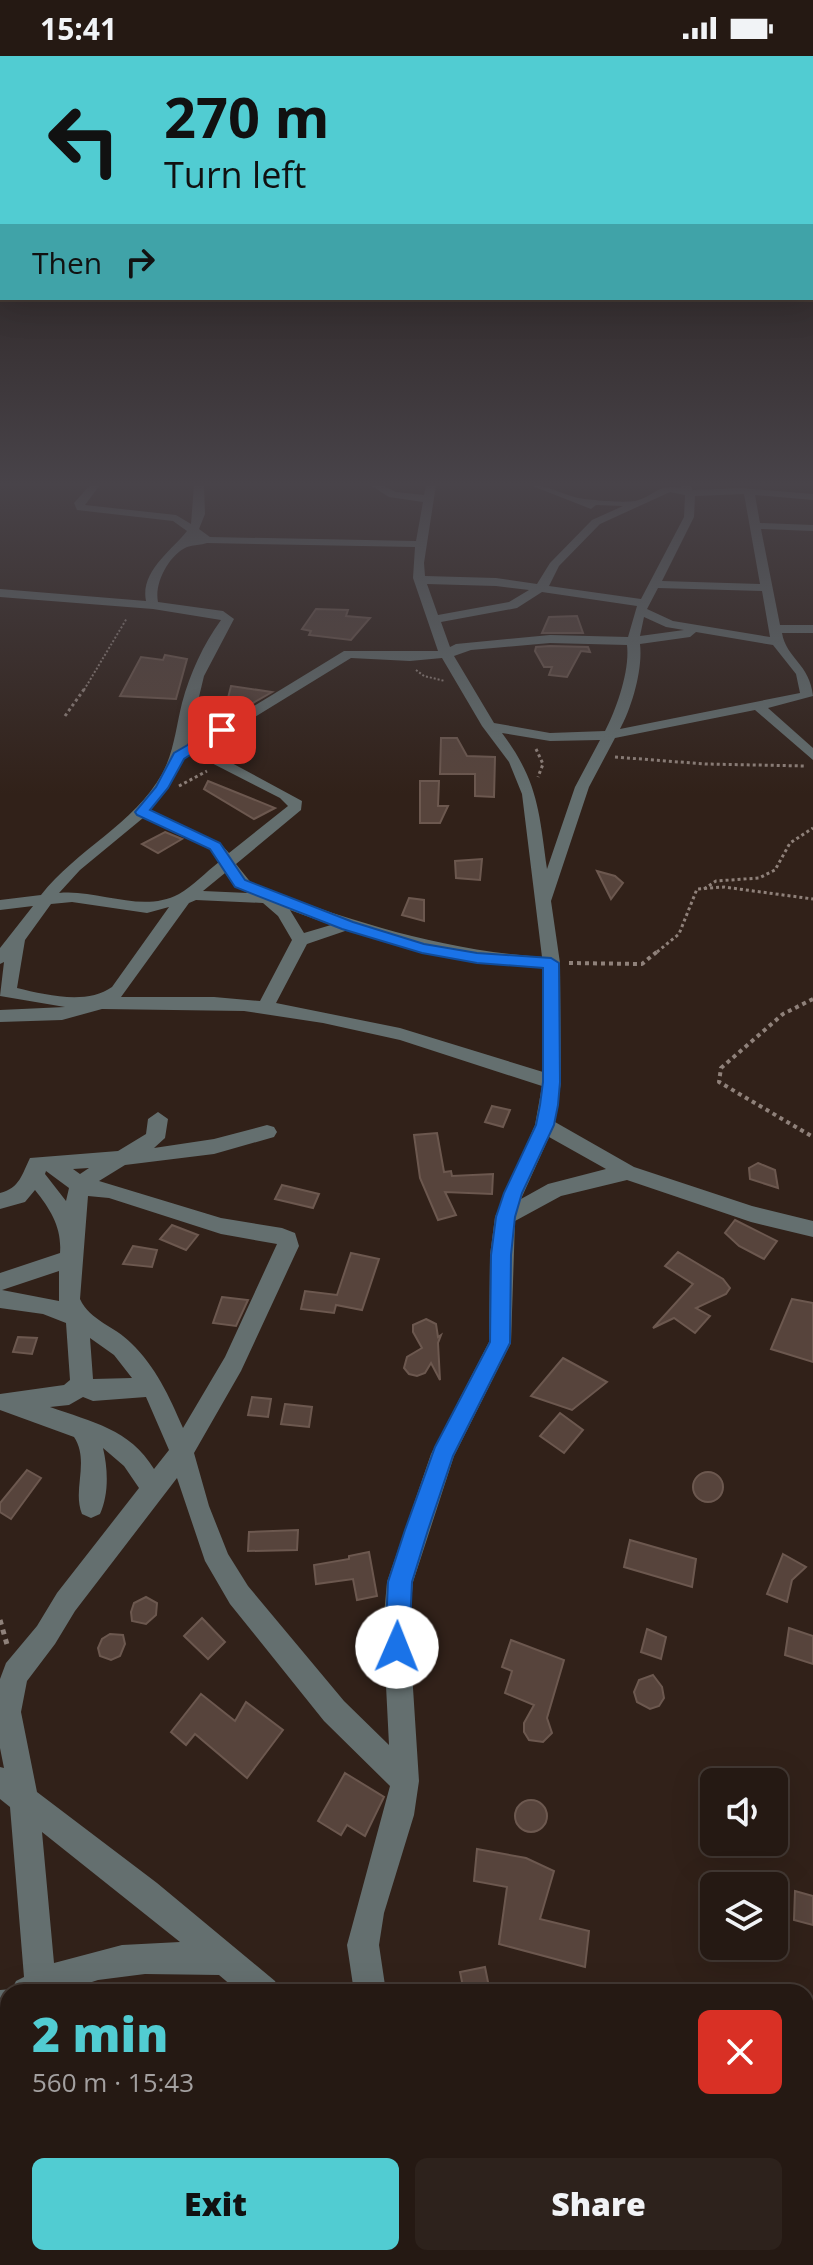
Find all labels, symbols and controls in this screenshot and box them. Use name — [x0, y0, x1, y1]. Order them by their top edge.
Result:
text: 15:41 — [40, 8, 117, 49]
text: 270 m — [164, 78, 330, 154]
icon: left — [32, 88, 136, 192]
text: Turn left — [164, 150, 306, 199]
icon: right — [118, 240, 162, 284]
text: Then — [32, 242, 102, 283]
pin — [188, 696, 256, 764]
icon: arrive — [200, 708, 244, 752]
position arrow — [355, 1605, 439, 1689]
map controls — [700, 1768, 788, 1960]
button: sound — [700, 1768, 788, 1856]
button: layers — [700, 1872, 788, 1960]
text: 2 min — [32, 2001, 168, 2066]
button: close — [698, 2010, 782, 2094]
text: 560 m · 15:43 — [32, 2064, 194, 2100]
button: Exit — [32, 2158, 399, 2250]
button: Share — [415, 2158, 782, 2250]

